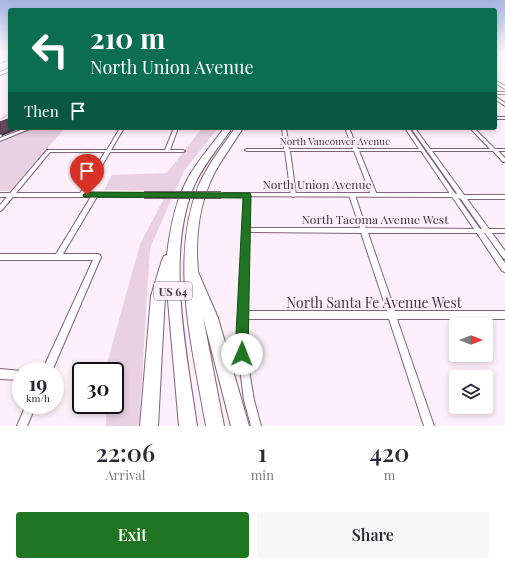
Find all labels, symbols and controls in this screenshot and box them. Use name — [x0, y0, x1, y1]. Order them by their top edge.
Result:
text: 210 m — [90, 19, 165, 56]
icon: left — [24, 24, 76, 76]
text: North Union Avenue — [90, 55, 254, 79]
icon: arrive — [67, 100, 89, 122]
text: Then — [24, 101, 59, 121]
street label: North Vancouver Avenue — [280, 134, 390, 148]
pin — [70, 154, 104, 195]
icon: arrive — [76, 160, 98, 182]
street label: North Union Avenue — [262, 176, 372, 192]
street label: North Tacoma Avenue West — [302, 211, 449, 227]
road number: US 64 — [154, 282, 192, 300]
street label: North Santa Fe Avenue West — [286, 293, 463, 312]
north arrow — [449, 318, 493, 362]
map controls — [449, 318, 493, 414]
position arrow — [221, 333, 263, 375]
speed limit sign: 30 — [72, 362, 124, 414]
text: 19 — [29, 369, 47, 396]
button: layers — [449, 370, 493, 414]
text: km/h — [26, 391, 50, 405]
text: 22:06 — [96, 436, 155, 468]
text: 1 — [258, 436, 267, 468]
text: 420 — [370, 436, 409, 468]
text: Arrival — [105, 466, 145, 483]
text: min — [251, 466, 274, 483]
text: m — [384, 466, 395, 483]
button: Exit — [16, 512, 249, 558]
button: Share — [257, 512, 489, 558]

